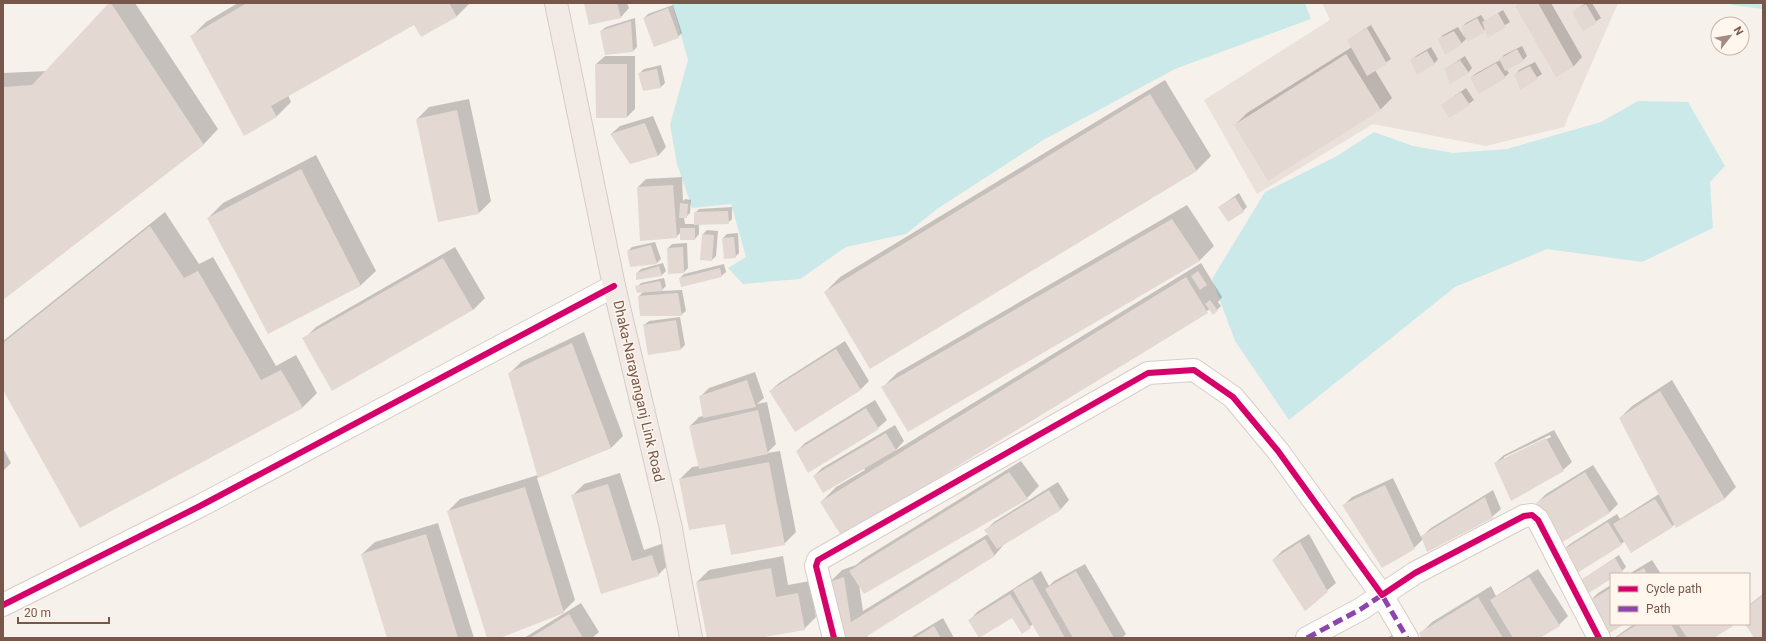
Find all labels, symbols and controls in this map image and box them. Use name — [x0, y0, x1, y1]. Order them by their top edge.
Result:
north arrow — [1710, 16, 1750, 56]
text: N — [1731, 24, 1746, 38]
street label: Dhaka-Narayanganj Link Road — [610, 299, 668, 483]
legend — [1610, 573, 1750, 625]
text: Cycle path — [1646, 582, 1702, 596]
scale bar — [18, 599, 109, 625]
text: Path — [1646, 602, 1671, 616]
text: 20 m — [24, 606, 51, 620]

